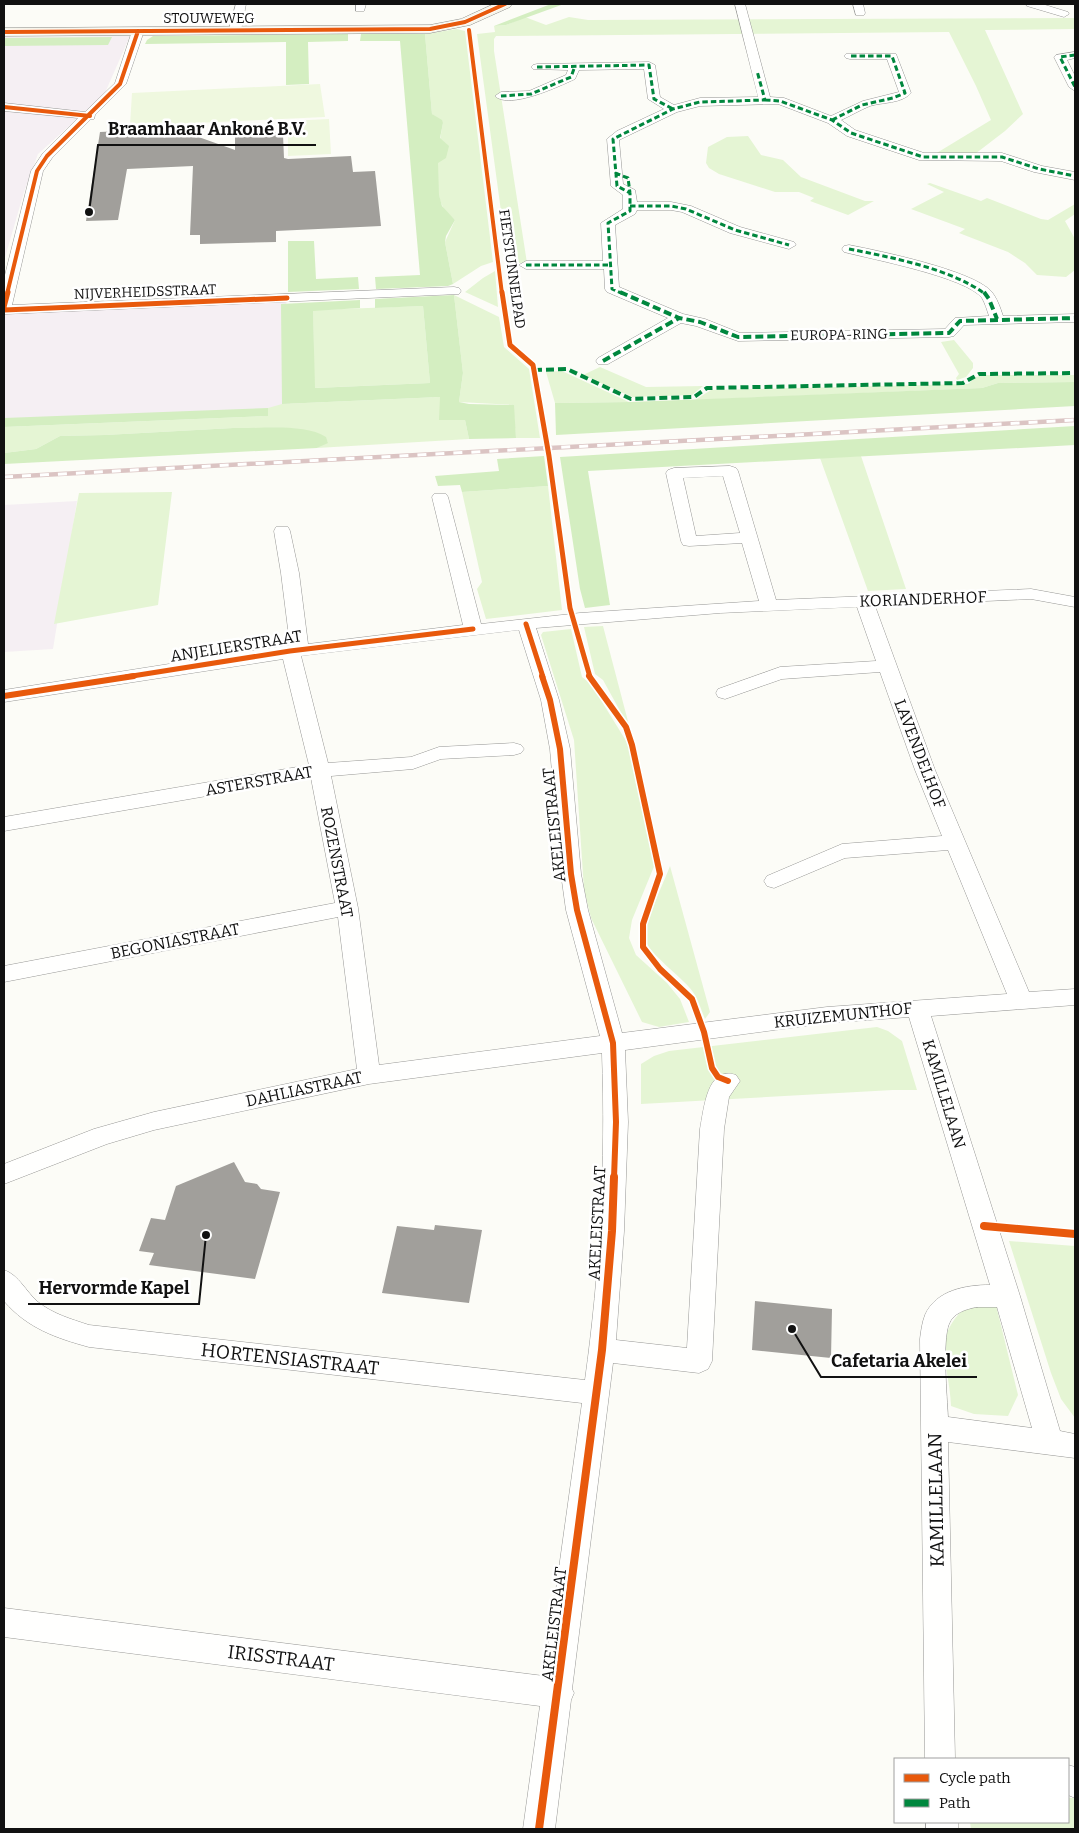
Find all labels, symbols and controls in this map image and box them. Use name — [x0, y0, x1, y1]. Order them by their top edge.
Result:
street label: STOUWEWEG — [163, 10, 255, 27]
callout: Braamhaar Ankoné B.V. — [98, 112, 316, 145]
text: Braamhaar Ankoné B.V. — [108, 118, 306, 140]
street label: FIETSTUNNELPAD — [495, 208, 529, 330]
street label: NIJVERHEIDSSTRAAT — [73, 281, 217, 303]
street label: EUROPA-RING — [790, 326, 888, 344]
street label: KORIANDERHOF — [859, 587, 987, 611]
street label: ANJELIERSTRAAT — [169, 626, 303, 666]
street label: LAVENDELHOF — [890, 697, 950, 811]
street label: ASTERSTRAAT — [204, 762, 314, 800]
street label: AKELEISTRAAT — [539, 767, 569, 883]
street label: ROZENSTRAAT — [317, 805, 357, 919]
street label: BEGONIASTRAAT — [109, 919, 241, 963]
street label: KRUIZEMUNTHOF — [773, 998, 913, 1032]
street label: KAMILLELAAN — [918, 1037, 970, 1151]
street label: DAHLIASTRAAT — [244, 1067, 364, 1111]
street label: AKELEISTRAAT — [585, 1165, 609, 1281]
callout: Hervormde Kapel — [28, 1271, 199, 1304]
text: Hervormde Kapel — [39, 1277, 190, 1299]
street label: HORTENSIASTRAAT — [200, 1338, 380, 1380]
callout: Cafetaria Akelei — [821, 1344, 977, 1377]
text: Cafetaria Akelei — [831, 1350, 967, 1372]
street label: KAMILLELAAN — [923, 1433, 949, 1567]
street label: AKELEISTRAAT — [538, 1566, 570, 1682]
street label: IRISSTRAAT — [226, 1640, 336, 1676]
legend — [894, 1758, 1069, 1823]
text: Cycle path — [939, 1769, 1011, 1787]
text: Path — [939, 1794, 971, 1812]

